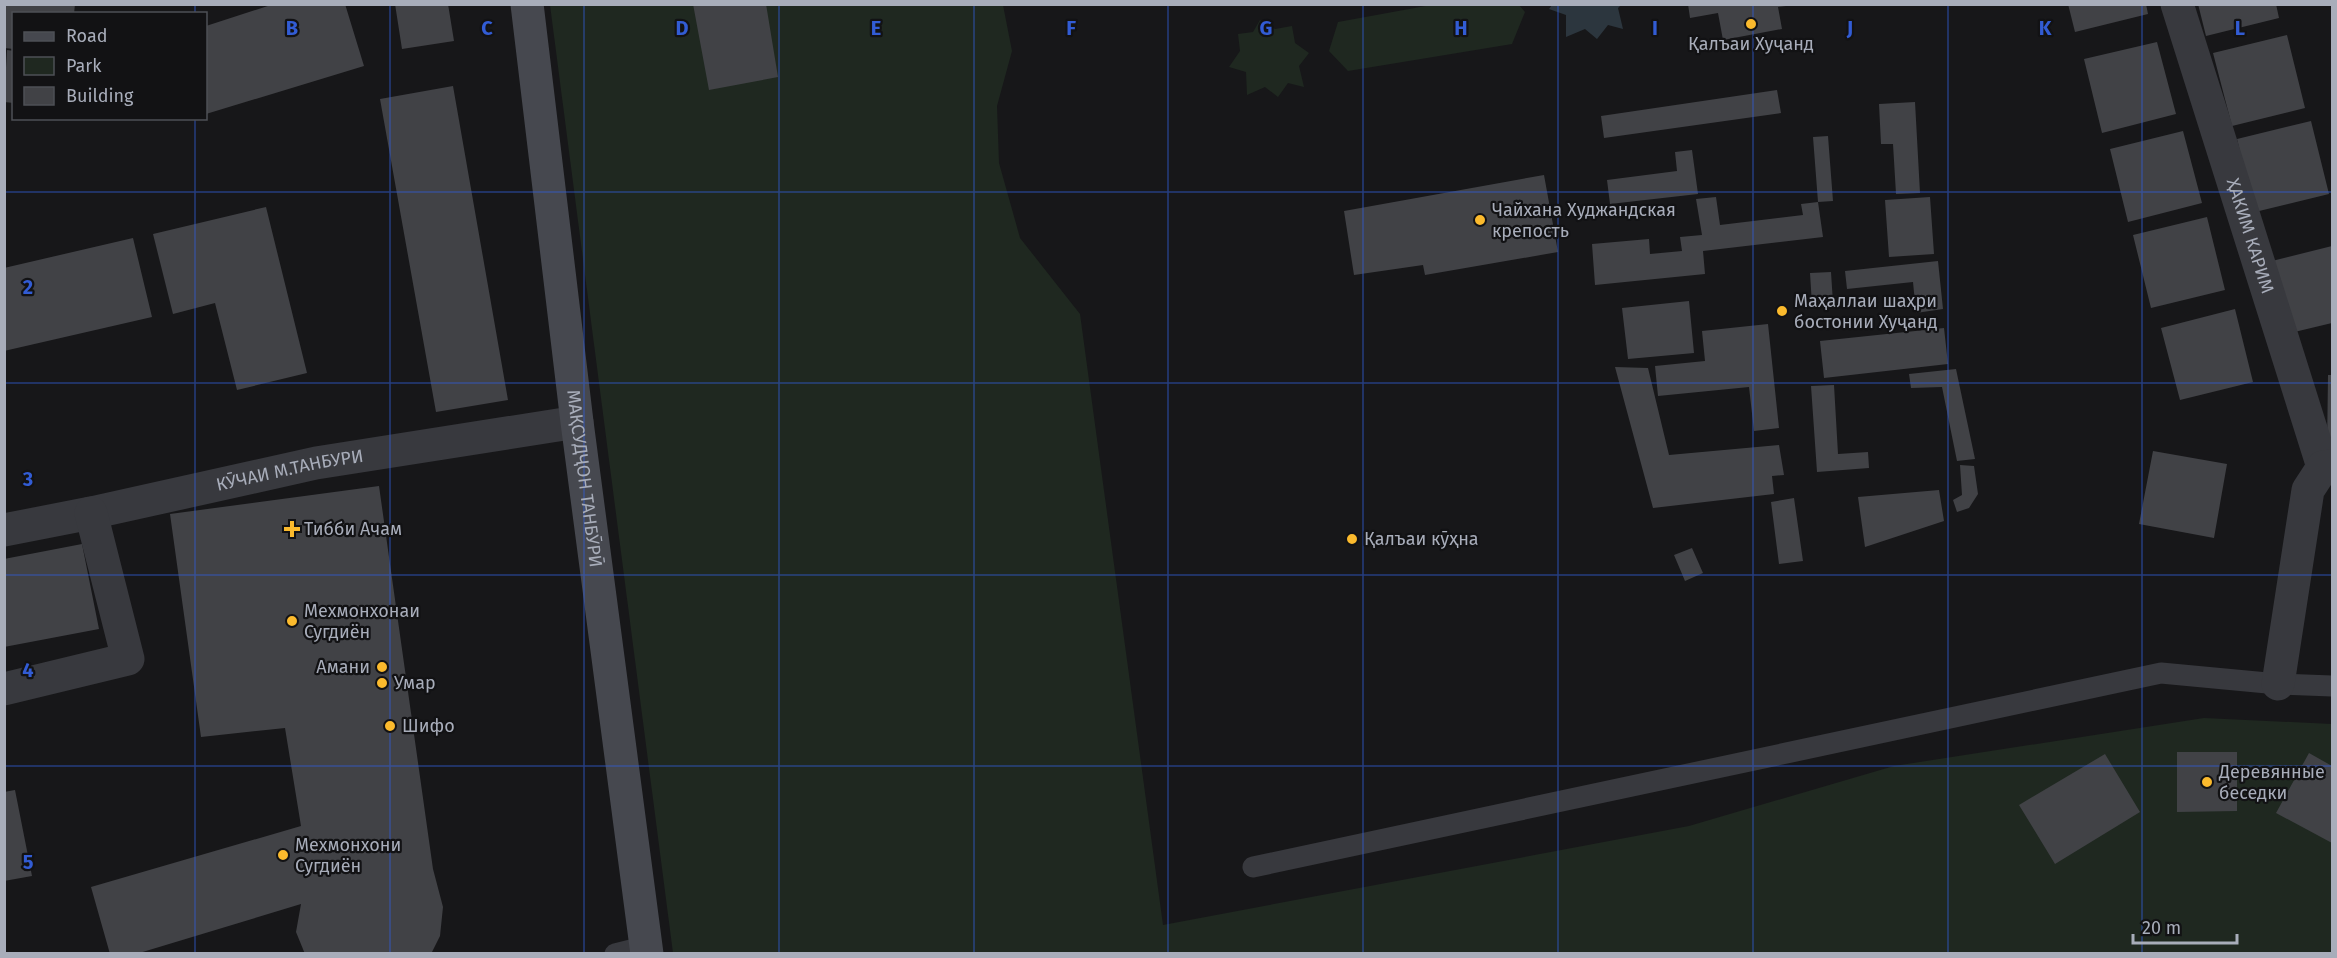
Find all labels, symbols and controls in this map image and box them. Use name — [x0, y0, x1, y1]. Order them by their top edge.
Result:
legend — [12, 12, 207, 120]
text: B — [286, 16, 298, 40]
text: C — [481, 16, 493, 40]
text: D — [675, 16, 689, 40]
text: E — [871, 16, 881, 40]
text: F — [1066, 16, 1076, 40]
text: G — [1260, 16, 1272, 40]
text: H — [1454, 16, 1468, 40]
text: I — [1652, 16, 1658, 40]
text: J — [1846, 16, 1853, 40]
text: K — [2039, 16, 2052, 40]
text: L — [2235, 16, 2245, 40]
marker: Қалъаи Хуҷанд — [1744, 17, 1758, 31]
text: Road — [66, 25, 108, 47]
place label: Қалъаи Хуҷанд — [1688, 33, 1814, 55]
text: Park — [66, 55, 102, 77]
text: Building — [66, 85, 134, 107]
street label: ҲАКИМ КАРИМ — [2222, 175, 2279, 296]
place label: Чайхана Худжандская крепость — [1492, 199, 1676, 242]
marker: Чайхана Худжандская крепость — [1473, 213, 1487, 227]
text: 2 — [23, 275, 33, 299]
place label: Маҳаллаи шаҳри бостонии Хуҷанд — [1794, 290, 1938, 333]
marker: Маҳаллаи шаҳри бостонии Хуҷанд — [1775, 304, 1789, 318]
street label: МАҚСУДҶОН ТАНБӮРӢ — [562, 388, 607, 569]
street label: КӮЧАИ М.ТАНБУРИ — [214, 445, 365, 496]
text: 3 — [22, 467, 33, 491]
place label: Тибби Ачам — [304, 518, 402, 540]
marker: Тибби Ачам — [285, 522, 299, 536]
place label: Қалъаи кӯҳна — [1364, 528, 1479, 550]
marker: Қалъаи кӯҳна — [1345, 532, 1359, 546]
place label: Мехмонхонаи Сугдиён — [304, 600, 420, 643]
marker: Мехмонхонаи Сугдиён — [285, 614, 299, 628]
place label: Амани — [316, 656, 370, 678]
text: 4 — [22, 658, 34, 682]
marker: Амани — [375, 660, 389, 674]
place label: Умар — [394, 672, 436, 694]
marker: Умар — [375, 676, 389, 690]
place label: Шифо — [402, 715, 455, 737]
marker: Шифо — [383, 719, 397, 733]
place label: Деревянные беседки — [2218, 761, 2325, 804]
marker: Деревянные беседки — [2200, 775, 2214, 789]
place label: Мехмонхони Сугдиён — [295, 834, 401, 877]
marker: Мехмонхони Сугдиён — [276, 848, 290, 862]
text: 5 — [23, 850, 34, 874]
scale bar — [2133, 907, 2236, 945]
text: 20 m — [2142, 917, 2181, 939]

